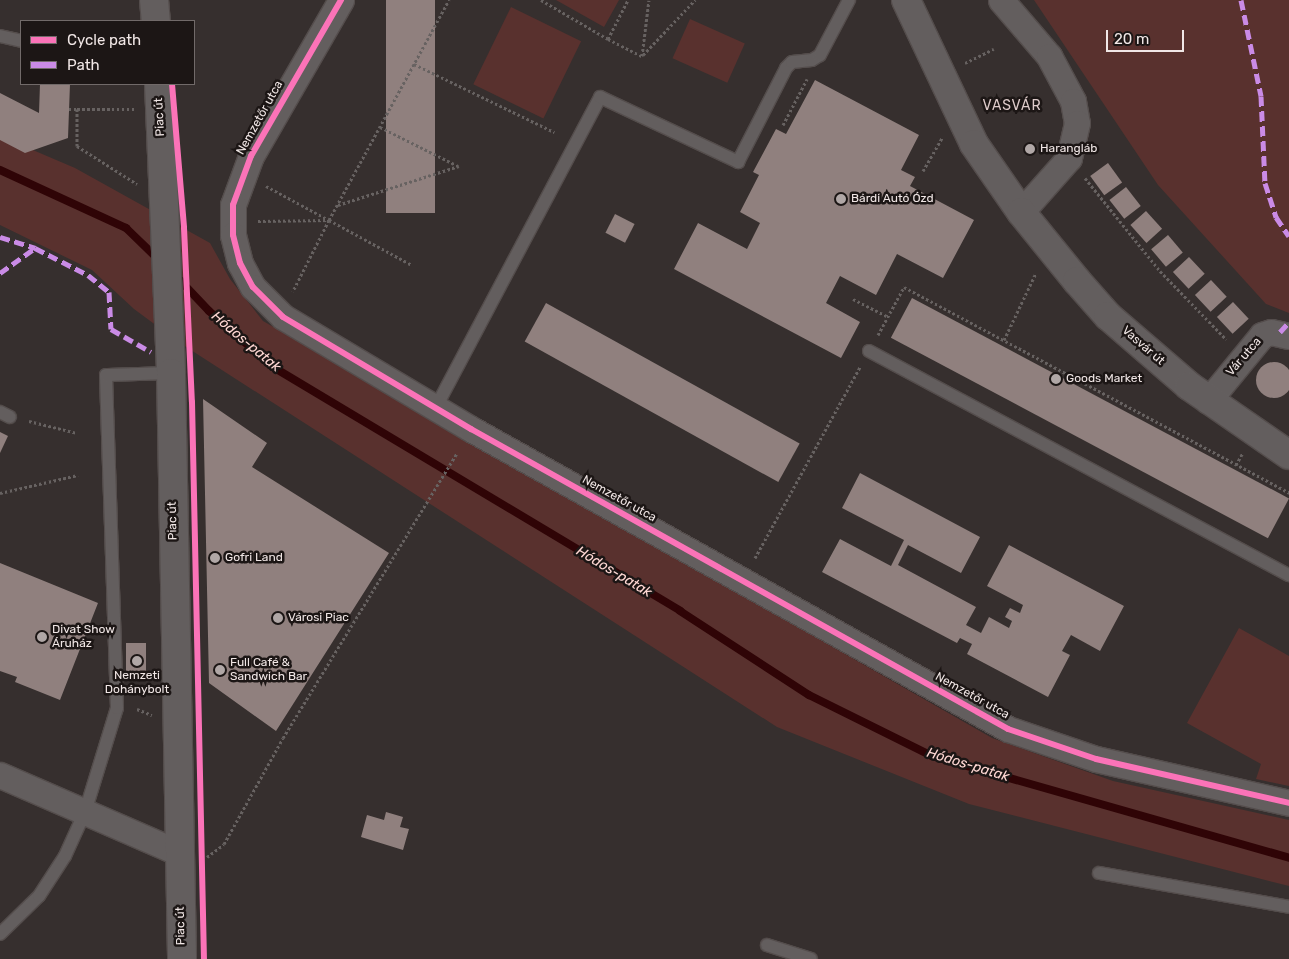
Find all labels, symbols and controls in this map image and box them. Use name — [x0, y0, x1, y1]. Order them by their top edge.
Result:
legend — [20, 20, 195, 85]
scale bar — [1109, 20, 1186, 52]
text: 20 m — [1114, 30, 1149, 48]
text: Cycle path — [67, 31, 141, 49]
text: Path — [67, 56, 100, 74]
street label: Nemzetőr utca — [234, 78, 286, 158]
street label: Piac út — [152, 97, 168, 137]
district label: VASVÁR — [982, 98, 1042, 114]
place label: Harangláb — [1040, 142, 1097, 156]
marker: Harangláb — [1024, 143, 1036, 155]
place label: Bárdi Autó Ózd — [851, 192, 934, 206]
marker: Bárdi Autó Ózd — [835, 193, 847, 205]
water label: Hódos-patak — [208, 308, 284, 376]
street label: Vasvár út — [1119, 323, 1167, 369]
street label: Vár utca — [1223, 335, 1265, 379]
place label: Goods Market — [1066, 372, 1142, 386]
marker: Goods Market — [1050, 373, 1062, 385]
street label: Nemzetőr utca — [579, 473, 659, 525]
street label: Piac út — [165, 502, 181, 540]
water label: Hódos-patak — [573, 543, 655, 601]
place label: Gofri Land — [225, 551, 283, 565]
marker: Gofri Land — [209, 552, 221, 564]
place label: Városi Piac — [288, 611, 349, 625]
marker: Városi Piac — [272, 612, 284, 624]
place label: Divat Show Áruház — [52, 623, 115, 651]
marker: Divat Show Áruház — [36, 631, 48, 643]
marker: Nemzeti Dohánybolt — [131, 655, 143, 667]
place label: Full Café & Sandwich Bar — [230, 656, 307, 684]
marker: Full Café & Sandwich Bar — [214, 664, 226, 676]
place label: Nemzeti Dohánybolt — [105, 669, 169, 697]
street label: Nemzetőr utca — [932, 670, 1012, 722]
water label: Hódos-patak — [925, 744, 1011, 786]
street label: Piac út — [173, 907, 189, 945]

